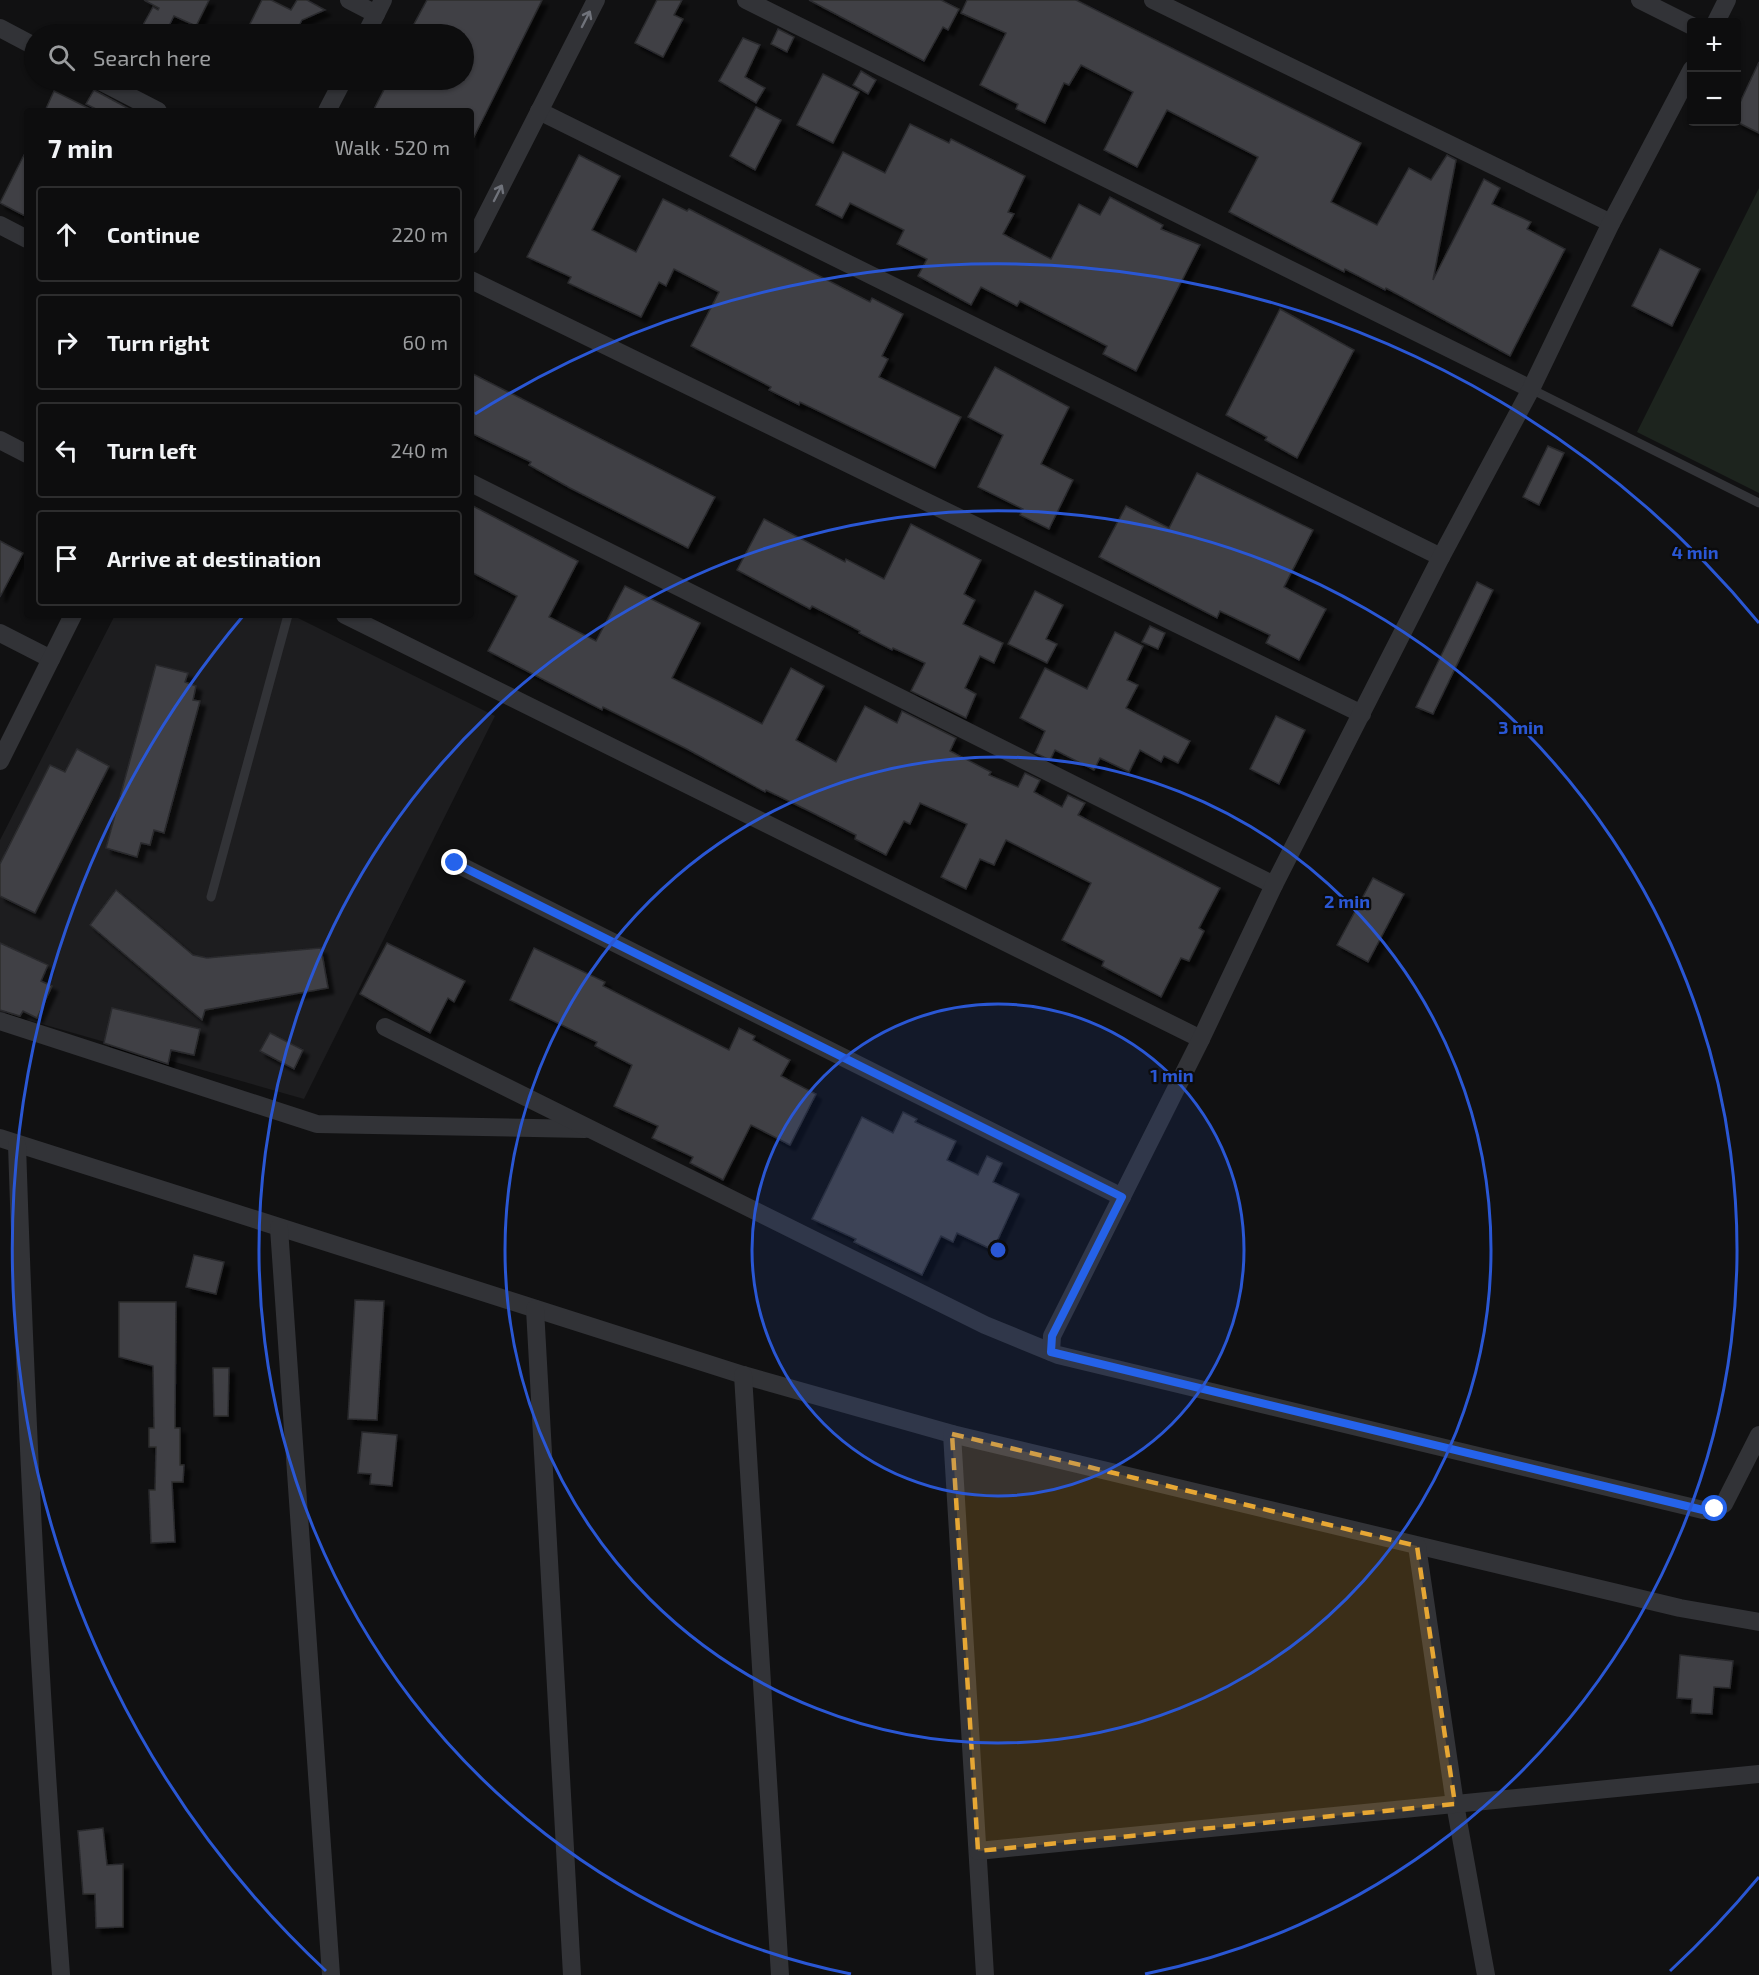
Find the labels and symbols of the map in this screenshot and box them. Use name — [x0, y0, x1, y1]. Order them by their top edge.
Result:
one-way arrow — [581, 10, 593, 28]
one-way arrow — [492, 184, 504, 202]
text: 4 min — [1672, 541, 1719, 563]
text: 3 min — [1498, 716, 1544, 738]
route end — [441, 849, 467, 875]
text: 2 min — [1324, 890, 1370, 912]
text: 1 min — [1150, 1064, 1194, 1086]
centre of rings — [988, 1240, 1008, 1260]
route start — [1701, 1495, 1727, 1521]

